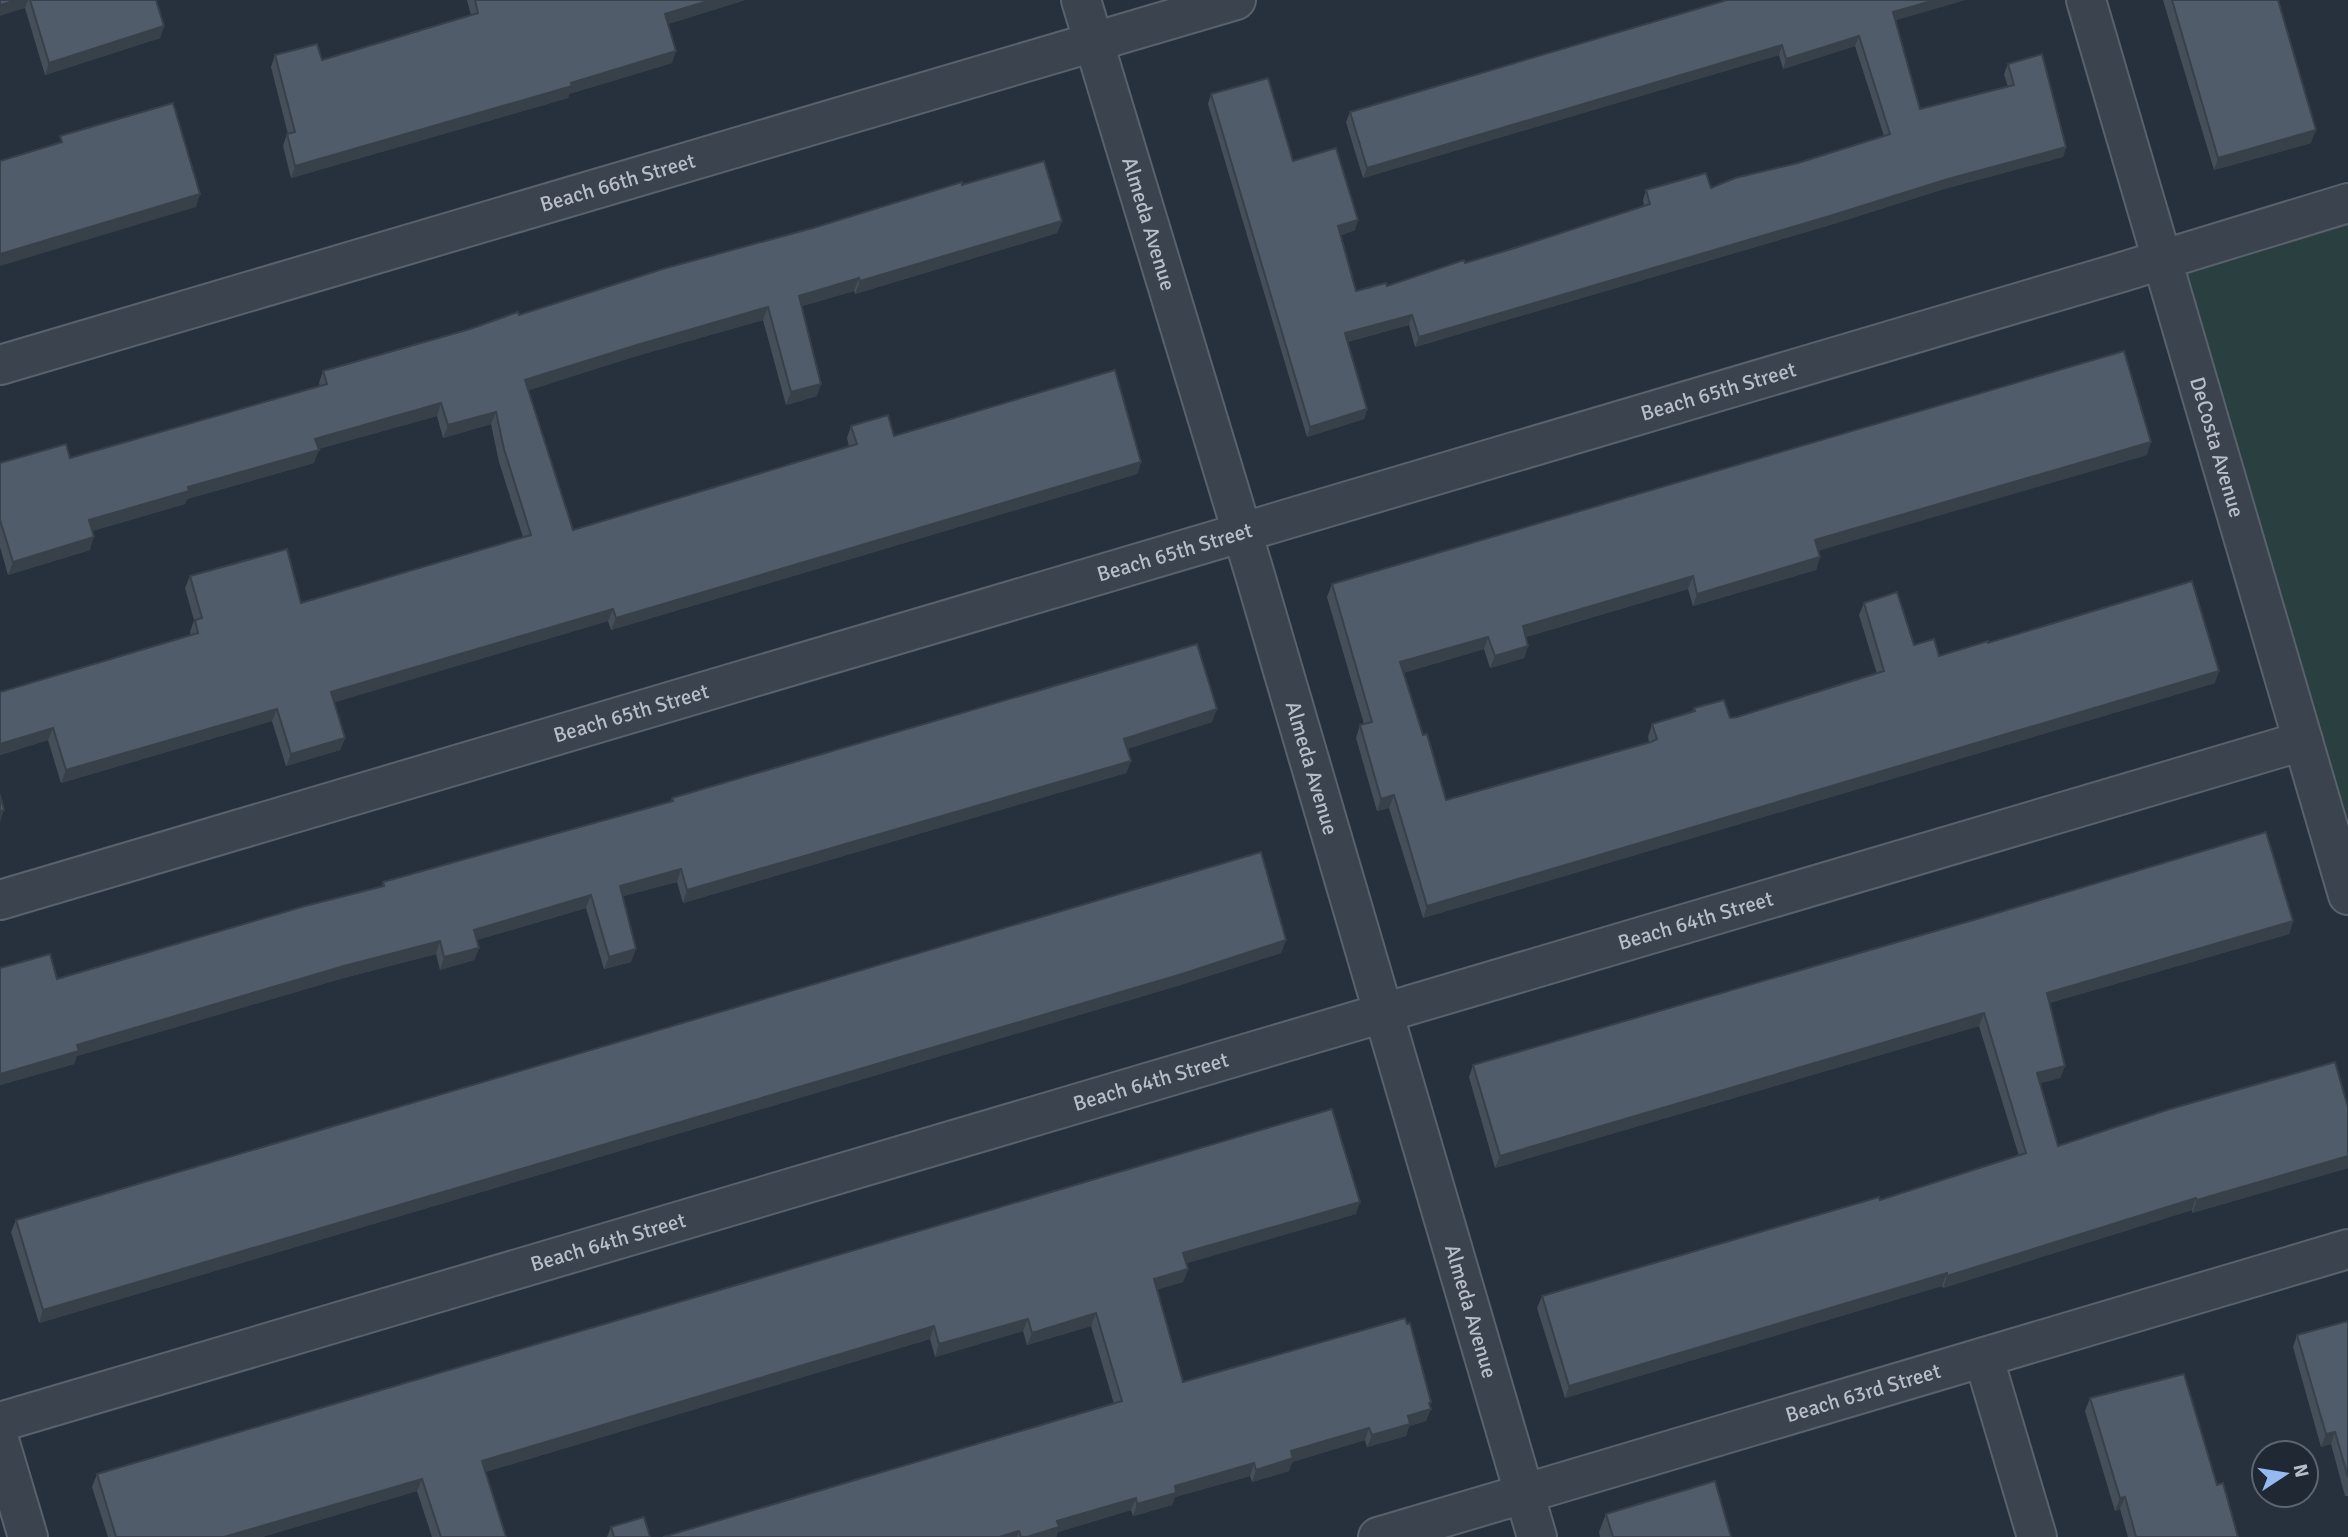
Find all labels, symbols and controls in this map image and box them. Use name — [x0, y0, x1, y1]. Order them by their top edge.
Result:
street label: Beach 66th Street — [537, 147, 698, 218]
street label: Almeda Avenue — [1116, 154, 1181, 294]
street label: Beach 65th Street — [1638, 356, 1799, 427]
street label: DeCosta Avenue — [2184, 374, 2250, 521]
street label: Beach 65th Street — [1094, 517, 1255, 588]
street label: Beach 65th Street — [550, 678, 712, 749]
street label: Almeda Avenue — [1280, 698, 1344, 838]
street label: Beach 64th Street — [1615, 885, 1776, 956]
street label: Beach 64th Street — [1070, 1046, 1231, 1117]
street label: Beach 64th Street — [527, 1207, 689, 1277]
street label: Almeda Avenue — [1439, 1241, 1503, 1381]
street label: Beach 63rd Street — [1782, 1358, 1944, 1428]
north arrow — [2250, 1439, 2320, 1509]
text: N — [2288, 1462, 2314, 1480]

